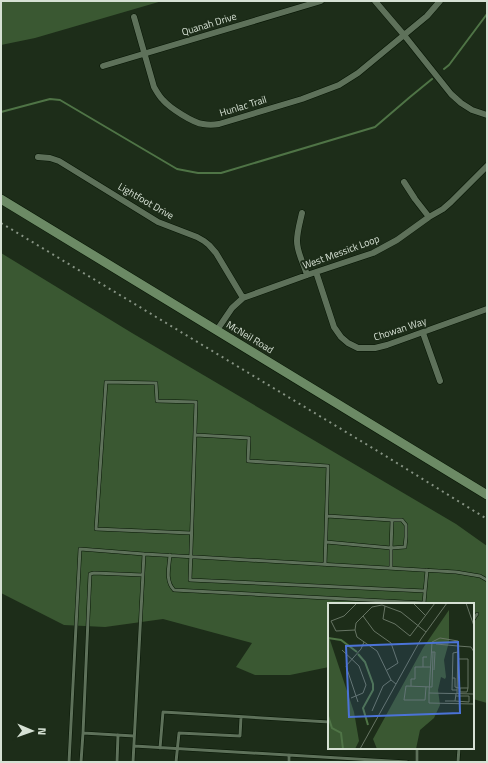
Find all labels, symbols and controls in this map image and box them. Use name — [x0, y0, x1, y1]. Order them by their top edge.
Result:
street label: Quanah Drive — [180, 9, 238, 39]
street label: Hunlac Trail — [218, 92, 268, 120]
street label: Lightfoot Drive — [115, 179, 177, 223]
street label: West Messick Loop — [300, 231, 382, 273]
street label: Chowan Way — [372, 313, 428, 345]
street label: McNeil Road — [223, 317, 277, 357]
inset map — [328, 603, 474, 749]
north arrow — [12, 711, 52, 751]
text: N — [34, 727, 50, 735]

